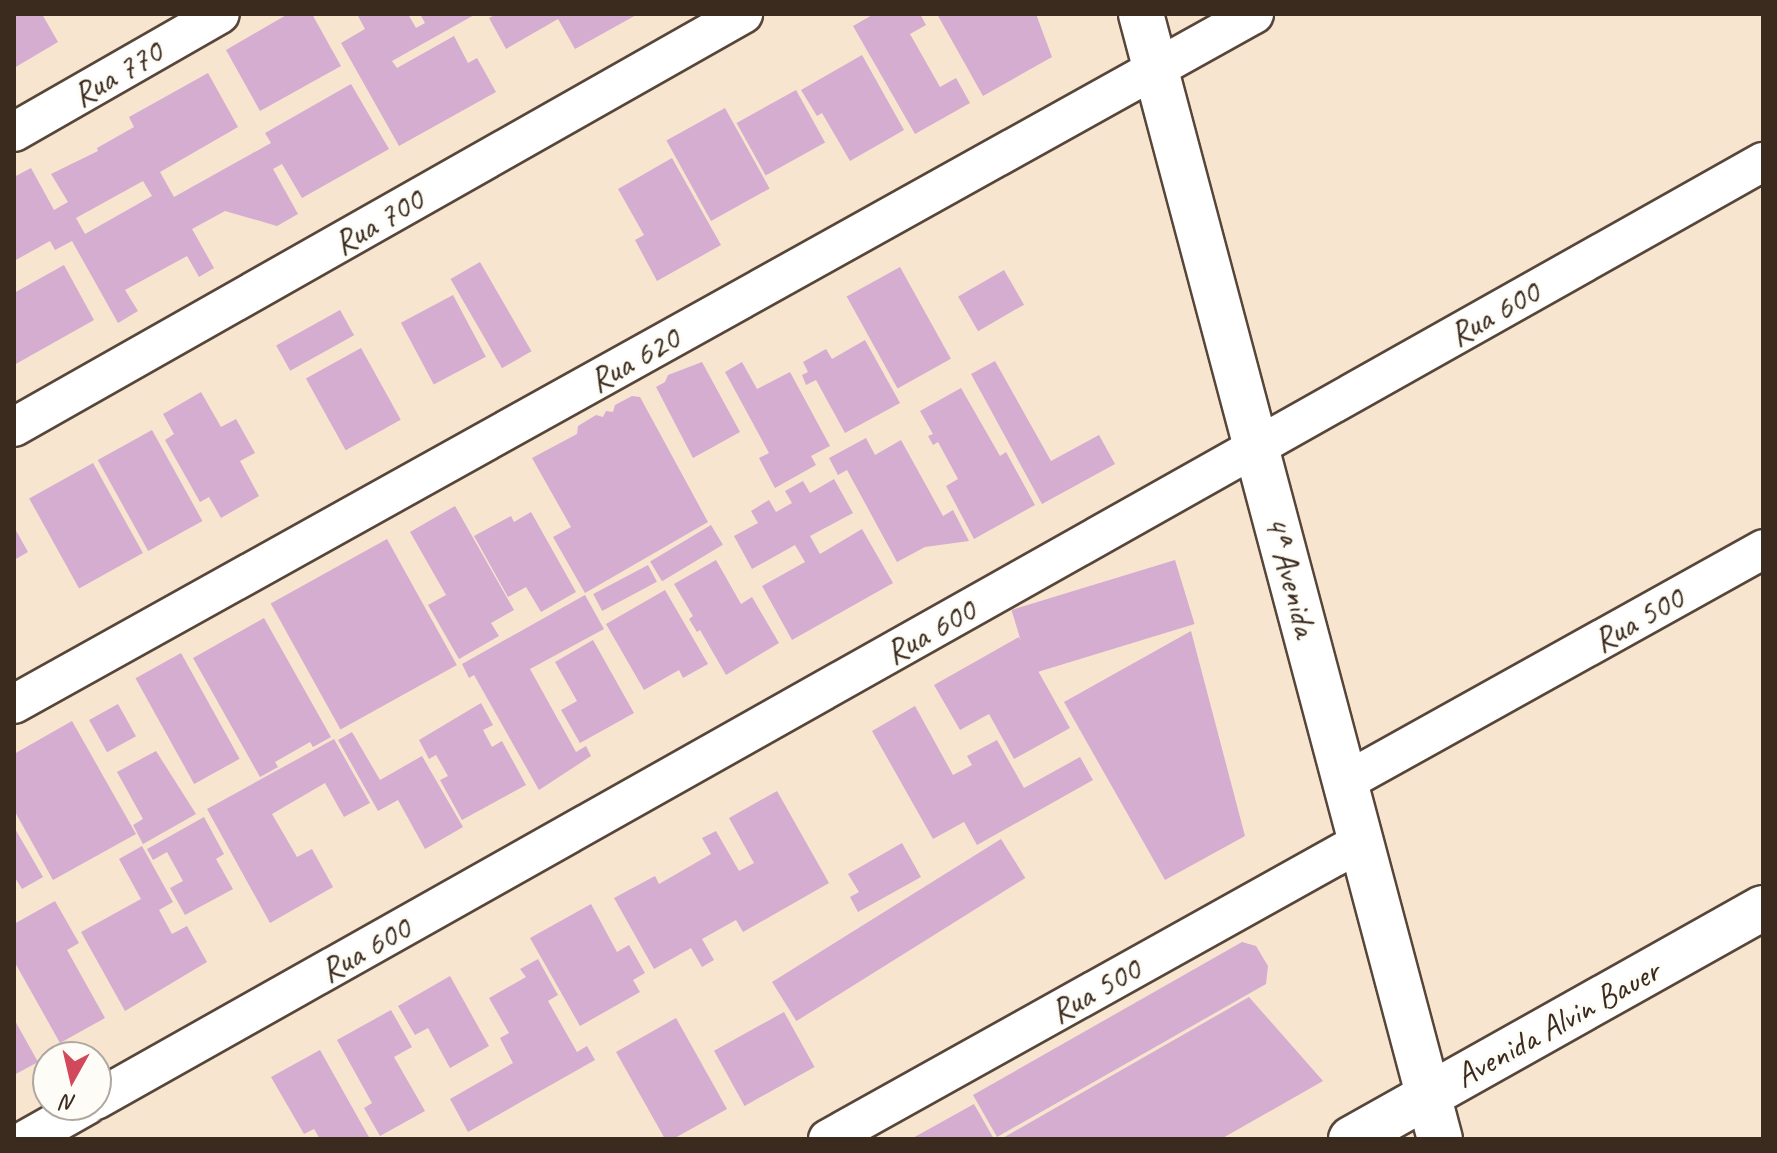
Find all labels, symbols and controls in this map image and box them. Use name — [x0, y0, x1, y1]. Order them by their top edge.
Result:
street label: Rua 770 — [65, 31, 169, 115]
street label: Rua 700 — [326, 179, 430, 263]
street label: Rua 600 — [1441, 272, 1547, 354]
street label: Rua 620 — [581, 318, 687, 400]
street label: 4ª Avenida — [1255, 511, 1327, 641]
street label: Rua 500 — [1585, 578, 1691, 660]
street label: Rua 600 — [877, 590, 983, 672]
street label: Rua 600 — [312, 908, 418, 990]
street label: Rua 500 — [1042, 949, 1148, 1031]
street label: Avenida Alvin Bauer — [1447, 950, 1667, 1096]
north arrow — [32, 1041, 112, 1121]
text: N — [60, 1088, 78, 1118]

